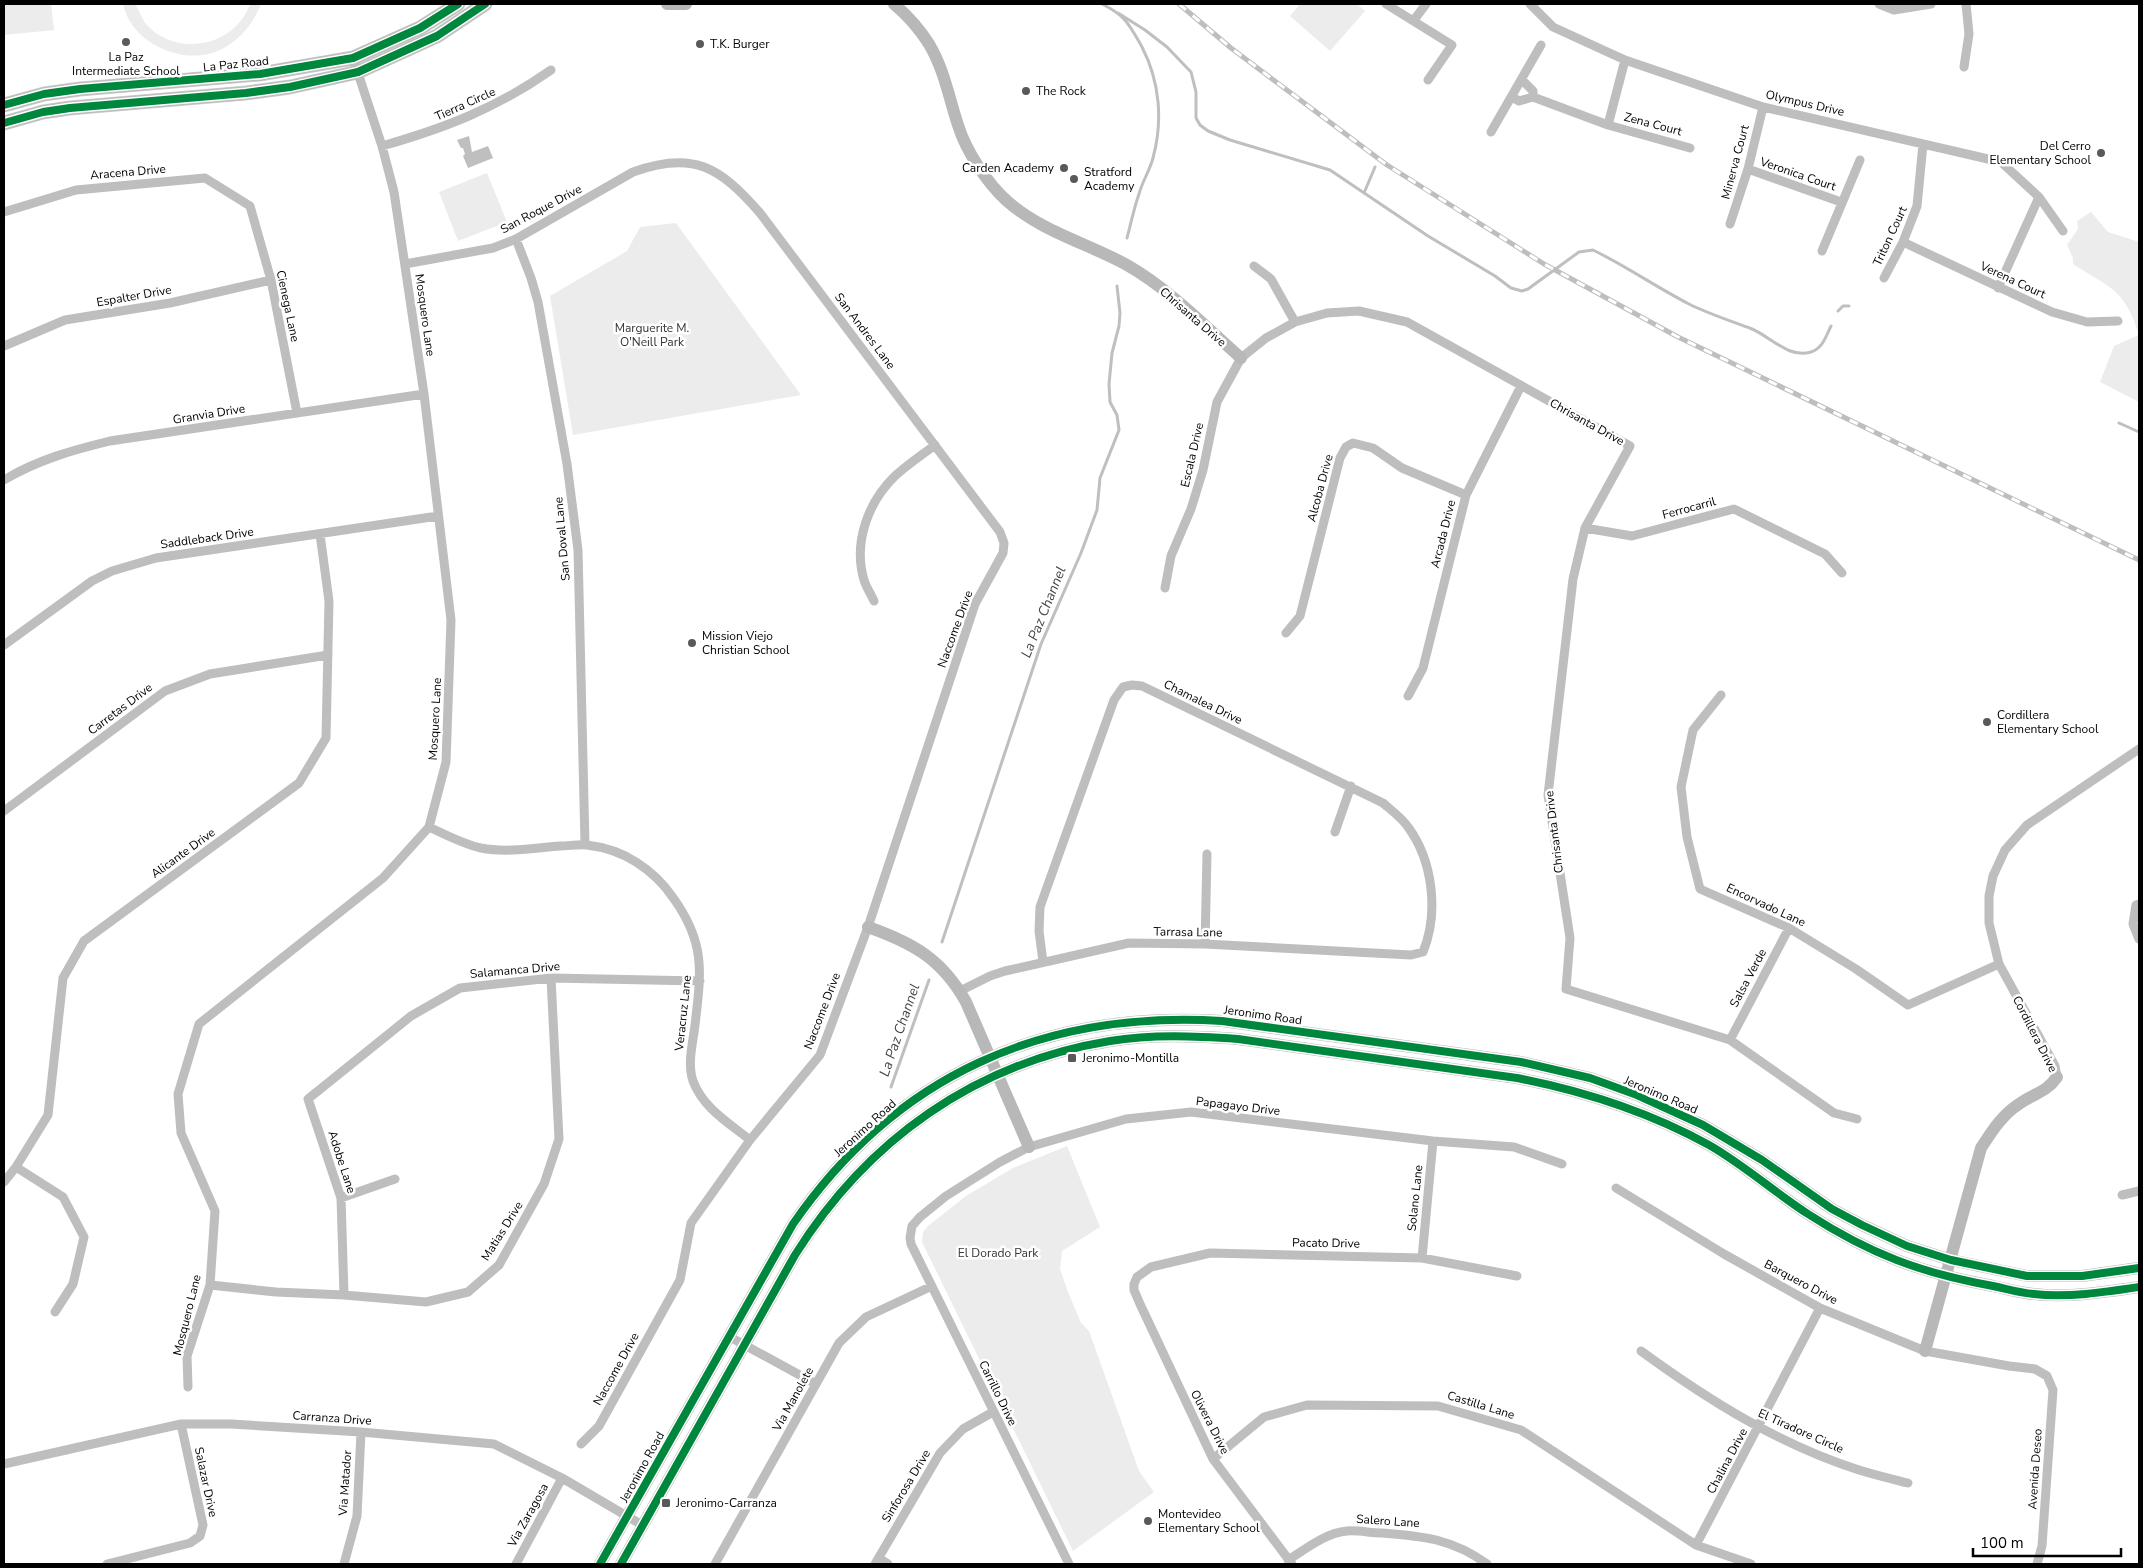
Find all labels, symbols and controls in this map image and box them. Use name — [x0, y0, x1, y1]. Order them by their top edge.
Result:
marker: La Paz Intermediate School — [120, 36, 132, 48]
place label: T.K. Burger — [710, 36, 770, 52]
marker: T.K. Burger — [694, 38, 706, 50]
place label: La Paz Intermediate School — [72, 49, 180, 79]
street label: La Paz Road — [202, 53, 270, 75]
street label: Tierra Circle — [432, 83, 498, 125]
place label: The Rock — [1036, 83, 1087, 99]
marker: The Rock — [1020, 85, 1032, 97]
street label: Olympus Drive — [1764, 86, 1846, 120]
street label: Zena Court — [1622, 109, 1685, 140]
street label: Minerva Court — [1717, 122, 1753, 201]
place label: Del Cerro Elementary School — [1990, 138, 2091, 168]
marker: Del Cerro Elementary School — [2095, 147, 2107, 159]
street label: Veronica Court — [1757, 153, 1839, 195]
place label: Carden Academy — [962, 160, 1055, 176]
street label: Aracena Drive — [90, 161, 166, 183]
marker: Carden Academy — [1058, 162, 1070, 174]
place label: Stratford Academy — [1084, 164, 1135, 194]
marker: Stratford Academy — [1068, 173, 1080, 185]
street label: San Roque Drive — [498, 181, 584, 237]
street label: Triton Court — [1869, 203, 1911, 268]
street label: Verena Court — [1977, 257, 2049, 303]
street label: Cienega Lane — [273, 269, 303, 343]
street label: Mosquero Lane — [411, 273, 439, 357]
street label: Espalter Drive — [95, 282, 173, 310]
street label: Chrisanta Drive — [1156, 284, 1230, 350]
street label: San Andres Lane — [831, 290, 899, 372]
park label: Marguerite M. O'Neill Park — [615, 320, 689, 350]
street label: Chrisanta Drive — [1547, 395, 1627, 449]
street label: Granvia Drive — [172, 400, 246, 428]
street label: Escala Drive — [1177, 421, 1207, 489]
street label: Alcoba Drive — [1303, 452, 1337, 524]
street label: Ferrocarril — [1661, 493, 1718, 523]
street label: San Doval Lane — [550, 496, 574, 582]
street label: Arcada Drive — [1427, 498, 1459, 570]
street label: Saddleback Drive — [159, 524, 255, 552]
water label: La Paz Channel — [1016, 564, 1070, 661]
street label: Naccome Drive — [934, 588, 976, 670]
place label: Mission Viejo Christian School — [702, 628, 790, 658]
marker: Mission Viejo Christian School — [686, 637, 698, 649]
street label: Chamalea Drive — [1161, 676, 1245, 728]
street label: Mosquero Lane — [425, 677, 445, 761]
street label: Carretas Drive — [84, 679, 156, 739]
place label: Cordillera Elementary School — [1997, 707, 2099, 737]
marker: Cordillera Elementary School — [1981, 716, 1993, 728]
street label: Chrisanta Drive — [1541, 790, 1567, 874]
street label: Alicante Drive — [148, 824, 218, 882]
street label: Encorvado Lane — [1724, 880, 1808, 930]
street label: Tarrasa Lane — [1153, 923, 1223, 941]
street label: Salsa Verde — [1726, 946, 1770, 1010]
street label: Salamanca Drive — [469, 958, 561, 982]
street label: Naccome Drive — [800, 970, 844, 1052]
street label: Veracruz Lane — [671, 974, 695, 1053]
water label: La Paz Channel — [875, 981, 924, 1079]
street label: Cordillera Drive — [2009, 993, 2061, 1075]
street label: Jeronimo Road — [1222, 1001, 1303, 1028]
place label: Jeronimo-Montilla — [1081, 1050, 1179, 1066]
marker: Jeronimo-Montilla — [1066, 1052, 1078, 1064]
street label: Jeronimo Road — [1621, 1072, 1700, 1118]
street label: Papagayo Drive — [1195, 1093, 1281, 1119]
street label: Jeronimo Road — [830, 1096, 900, 1161]
street label: Adobe Lane — [324, 1129, 360, 1195]
street label: Solano Lane — [1404, 1164, 1426, 1232]
street label: Matias Drive — [477, 1198, 527, 1264]
street label: Pacato Drive — [1292, 1234, 1360, 1252]
park label: El Dorado Park — [958, 1245, 1039, 1261]
street label: Barquero Drive — [1761, 1256, 1841, 1308]
street label: Mosquero Lane — [169, 1273, 205, 1357]
street label: Naccome Drive — [589, 1330, 643, 1408]
street label: Carrillo Drive — [975, 1358, 1021, 1428]
street label: Via Manolete — [768, 1364, 817, 1435]
street label: Olivera Drive — [1187, 1387, 1233, 1457]
street label: Castilla Lane — [1445, 1387, 1517, 1423]
street label: El Tiradore Circle — [1756, 1405, 1846, 1457]
street label: Carranza Drive — [292, 1407, 372, 1429]
street label: Chalina Drive — [1703, 1425, 1751, 1497]
street label: Avenida Deseo — [2024, 1428, 2046, 1510]
street label: Jeronimo Road — [615, 1429, 668, 1506]
street label: Salazar Drive — [191, 1445, 221, 1519]
street label: Sinforosa Drive — [878, 1447, 934, 1525]
street label: Via Matador — [335, 1449, 355, 1517]
street label: Via Zaragosa — [503, 1480, 552, 1550]
place label: Jeronimo-Carranza — [675, 1495, 777, 1511]
marker: Jeronimo-Carranza — [660, 1497, 672, 1509]
place label: Montevideo Elementary School — [1158, 1506, 1260, 1536]
street label: Salero Lane — [1356, 1511, 1420, 1531]
marker: Montevideo Elementary School — [1142, 1515, 1154, 1527]
scale bar — [1973, 1526, 2120, 1558]
text: 100 m — [1980, 1533, 2024, 1553]

